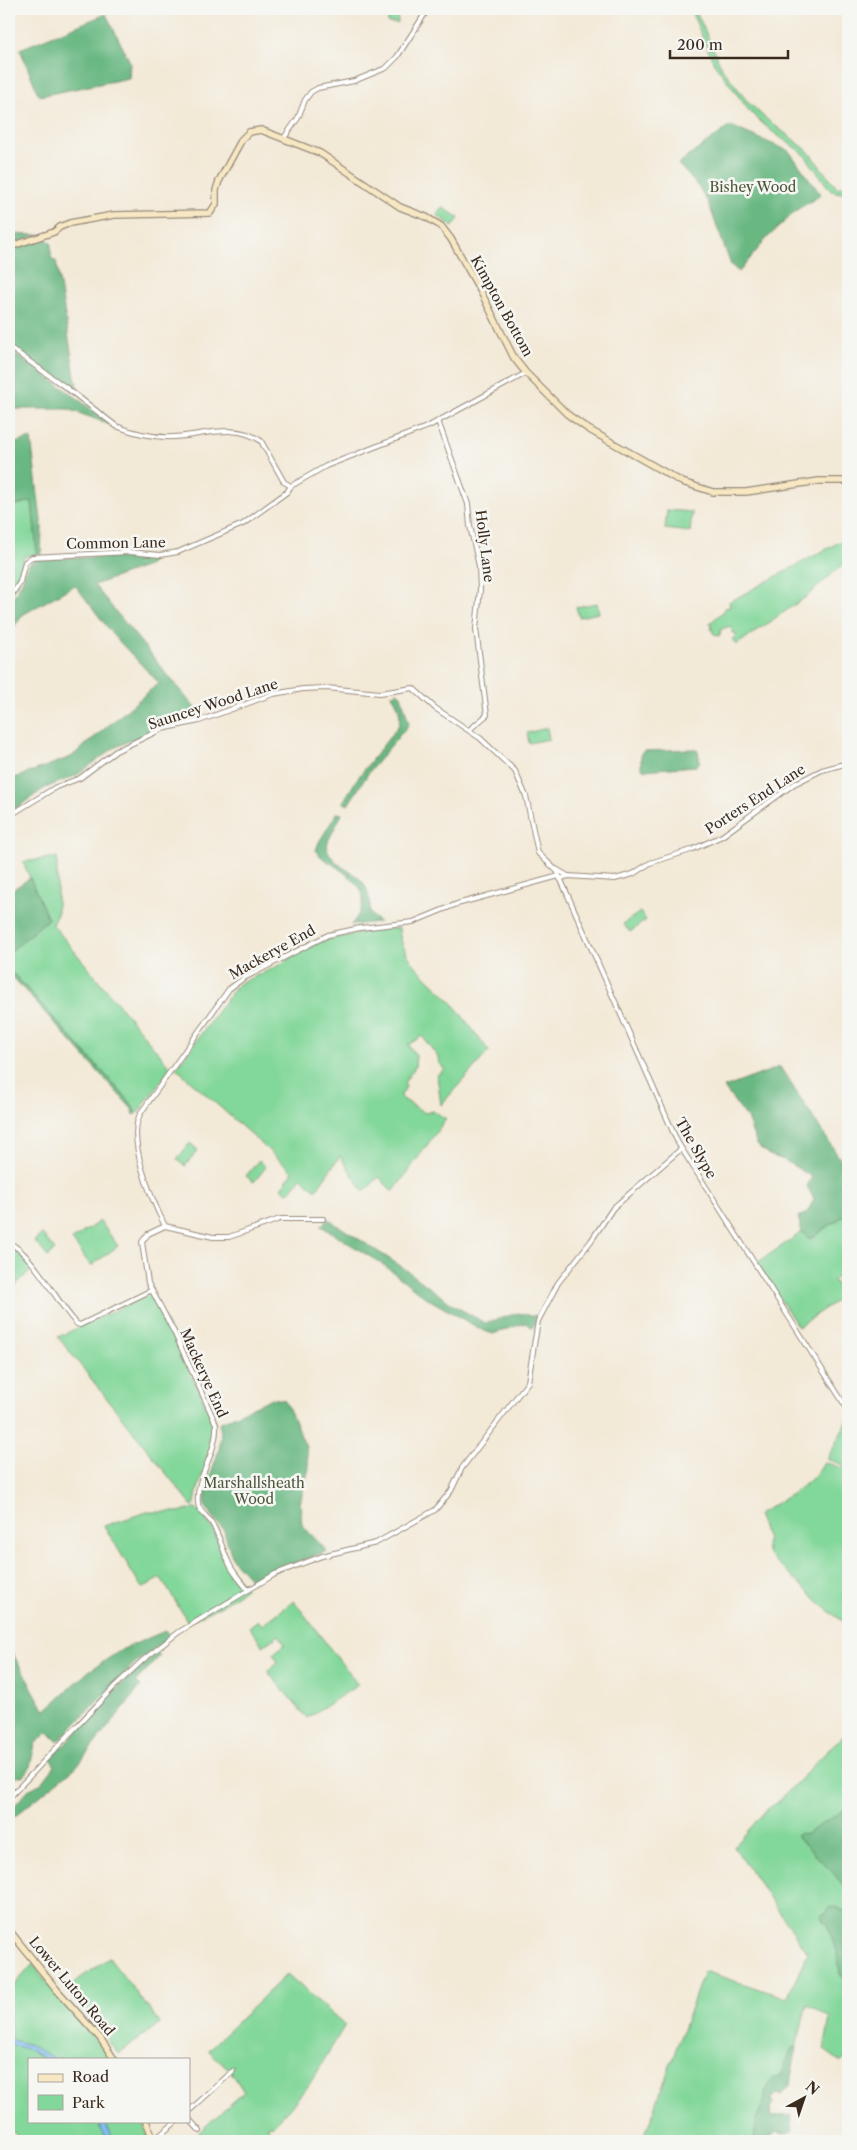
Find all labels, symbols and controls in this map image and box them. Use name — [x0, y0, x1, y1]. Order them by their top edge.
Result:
scale bar — [670, 28, 787, 60]
text: 200 m — [677, 35, 723, 54]
park label: Bishey Wood — [710, 178, 797, 196]
street label: Kimpton Bottom — [467, 252, 537, 360]
street label: Holly Lane — [472, 509, 498, 583]
street label: Common Lane — [66, 533, 166, 553]
street label: Sauncey Wood Lane — [146, 674, 280, 733]
street label: Porters End Lane — [702, 760, 809, 838]
street label: Mackerye End — [226, 921, 319, 983]
street label: The Slype — [671, 1114, 721, 1182]
street label: Mackerye End — [176, 1325, 232, 1421]
park label: Marshallsheath Wood — [203, 1474, 305, 1508]
street label: Lower Luton Road — [25, 1933, 119, 2040]
legend — [28, 2058, 190, 2122]
text: Road — [72, 2067, 109, 2086]
north arrow — [780, 2072, 830, 2122]
text: N — [802, 2077, 823, 2099]
text: Park — [72, 2093, 106, 2112]

